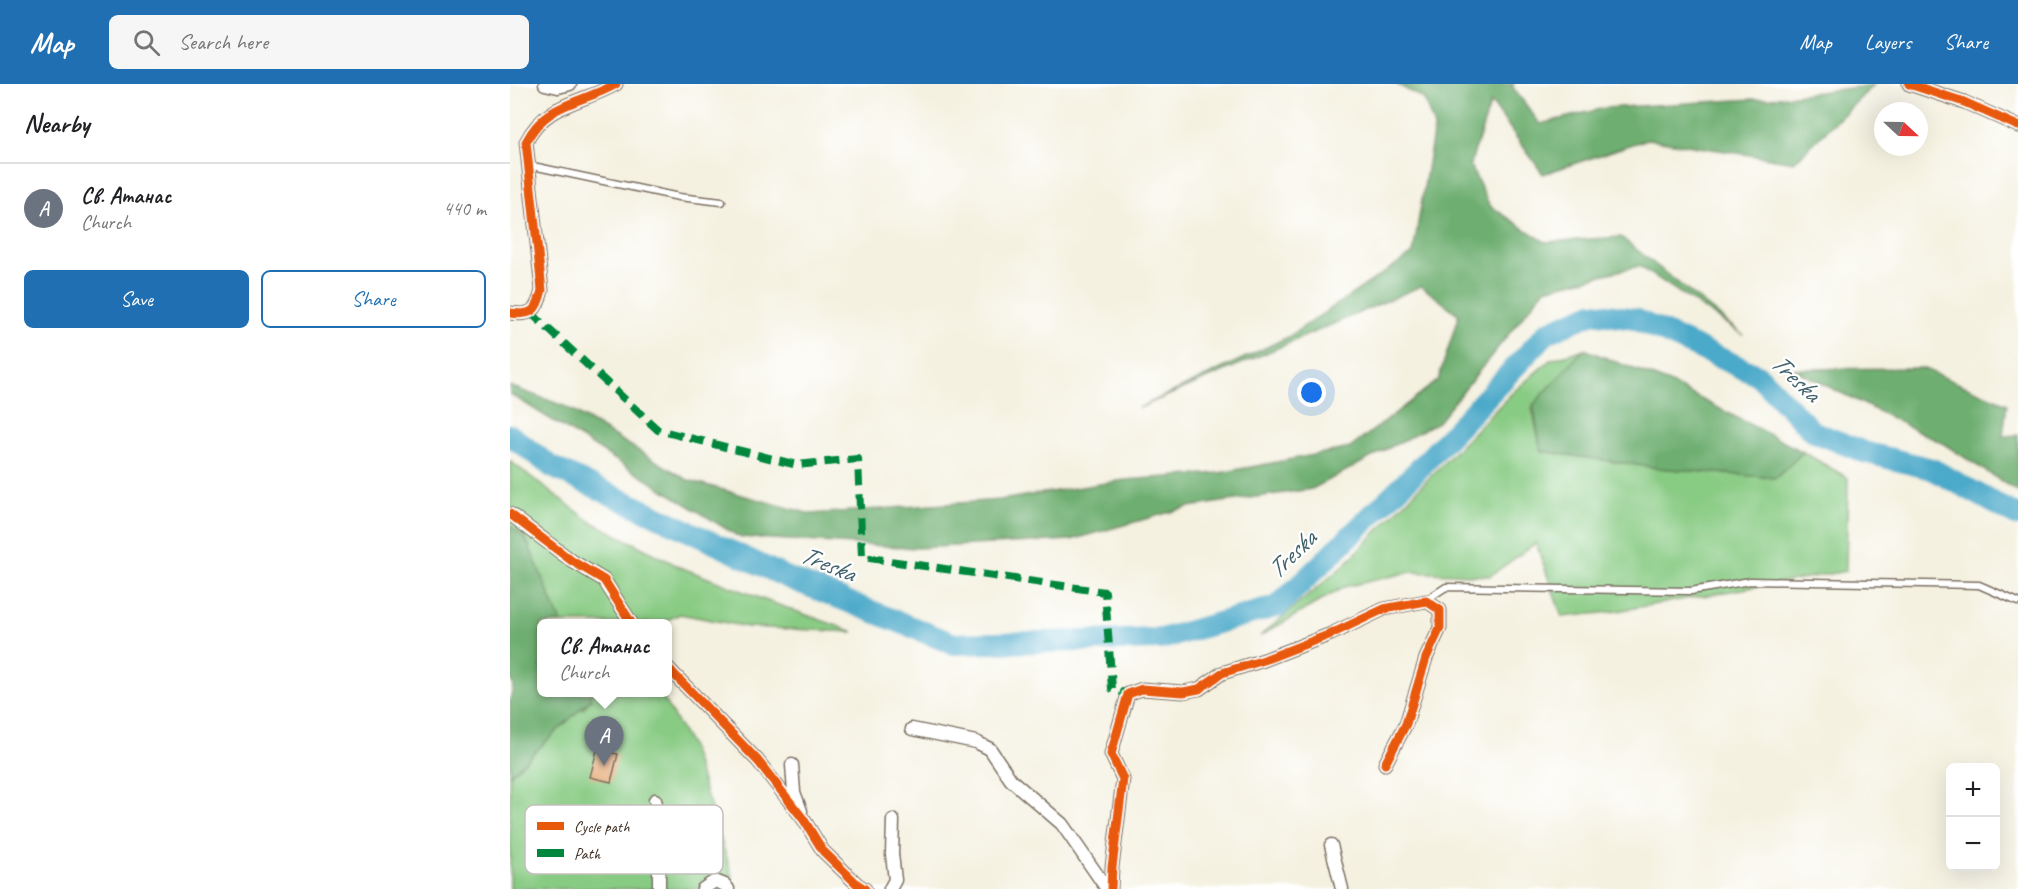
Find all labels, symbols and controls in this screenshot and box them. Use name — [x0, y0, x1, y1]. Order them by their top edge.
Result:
search box — [109, 15, 529, 69]
text: Map — [30, 25, 73, 60]
icon: search — [130, 26, 163, 59]
text: Search here — [178, 28, 268, 56]
text: Map — [1799, 29, 1832, 55]
text: Layers — [1865, 29, 1911, 55]
text: Share — [1944, 29, 1988, 55]
north arrow — [1874, 102, 1928, 156]
text: Nearby — [24, 107, 89, 140]
text: Св. Атанас — [81, 182, 171, 210]
text: A — [38, 196, 49, 221]
text: 440 m — [443, 196, 486, 221]
text: Church — [81, 210, 131, 235]
button: Save — [24, 270, 249, 328]
button: Share — [261, 270, 486, 328]
water label: Treska — [1764, 346, 1829, 410]
your location — [1297, 378, 1326, 407]
water label: Treska — [1260, 521, 1325, 586]
water label: Treska — [795, 538, 863, 590]
popup — [537, 619, 672, 697]
text: Св. Атанас — [559, 632, 650, 660]
text: Church — [559, 660, 609, 685]
pin: A — [584, 716, 623, 766]
map controls — [1946, 763, 2000, 871]
button: + — [1946, 763, 2000, 817]
legend — [525, 805, 723, 874]
text: Cycle path — [574, 817, 630, 837]
button: − — [1946, 817, 2000, 871]
text: Path — [574, 844, 601, 864]

